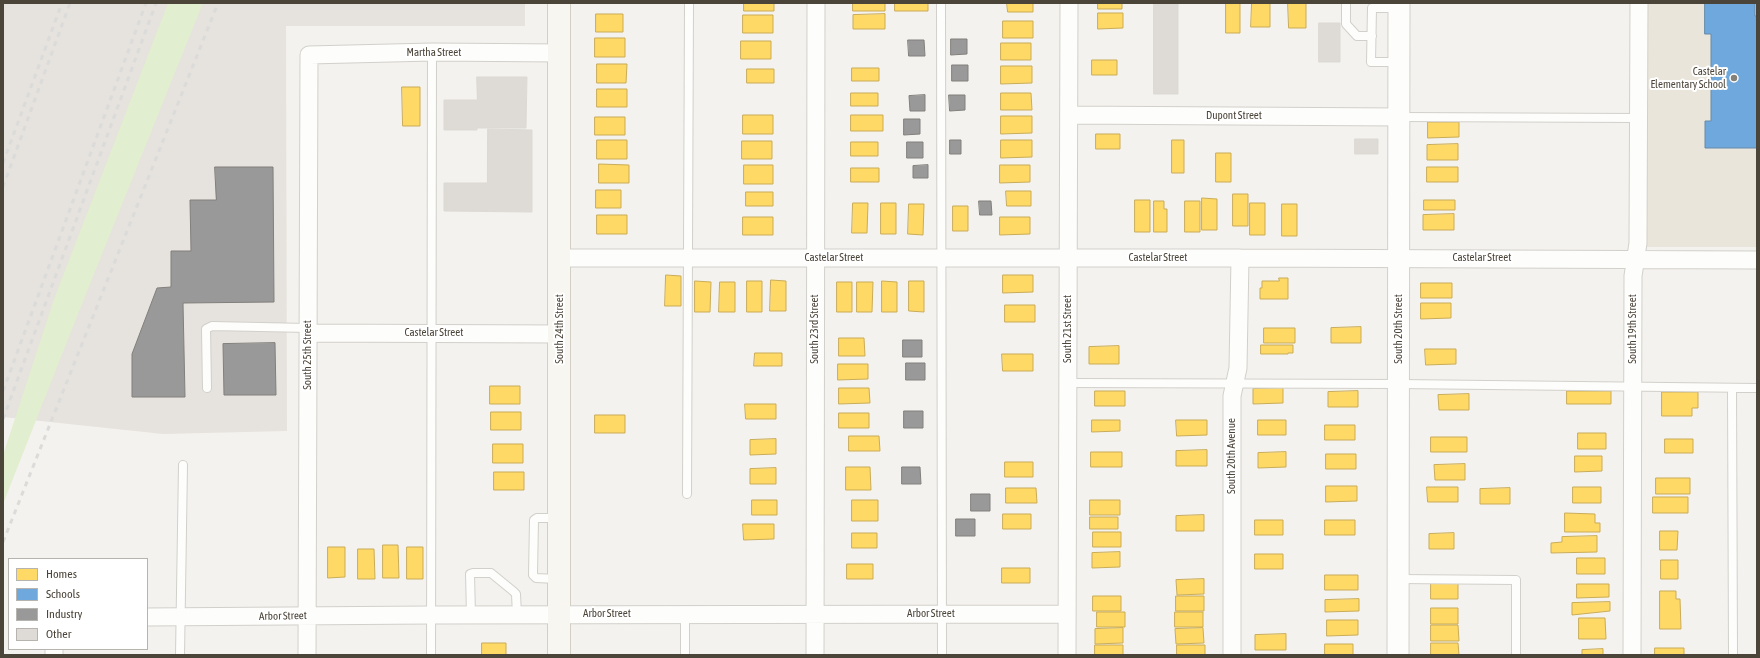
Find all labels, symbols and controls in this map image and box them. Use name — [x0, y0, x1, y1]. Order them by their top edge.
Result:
street label: Martha Street — [407, 46, 461, 60]
place label: Castelar Elementary School — [1650, 65, 1726, 91]
marker: Castelar Elementary School — [1729, 73, 1739, 83]
street label: Dupont Street — [1206, 109, 1262, 123]
street label: Castelar Street — [805, 251, 863, 265]
street label: Castelar Street — [1129, 251, 1187, 265]
street label: Castelar Street — [1453, 251, 1511, 265]
street label: South 24th Street — [553, 294, 567, 364]
street label: South 23rd Street — [808, 294, 822, 364]
street label: South 20th Street — [1392, 294, 1406, 364]
street label: South 19th Street — [1626, 294, 1640, 364]
street label: South 21st Street — [1061, 295, 1075, 363]
street label: South 25th Street — [301, 320, 315, 390]
street label: Castelar Street — [405, 326, 463, 340]
street label: South 20th Avenue — [1225, 418, 1239, 494]
legend — [8, 558, 148, 650]
text: Homes — [46, 567, 77, 581]
text: Schools — [46, 587, 80, 601]
text: Industry — [46, 607, 83, 621]
street label: Arbor Street — [583, 607, 631, 621]
street label: Arbor Street — [907, 607, 955, 621]
street label: Arbor Street — [259, 609, 307, 623]
text: Other — [46, 627, 71, 641]

